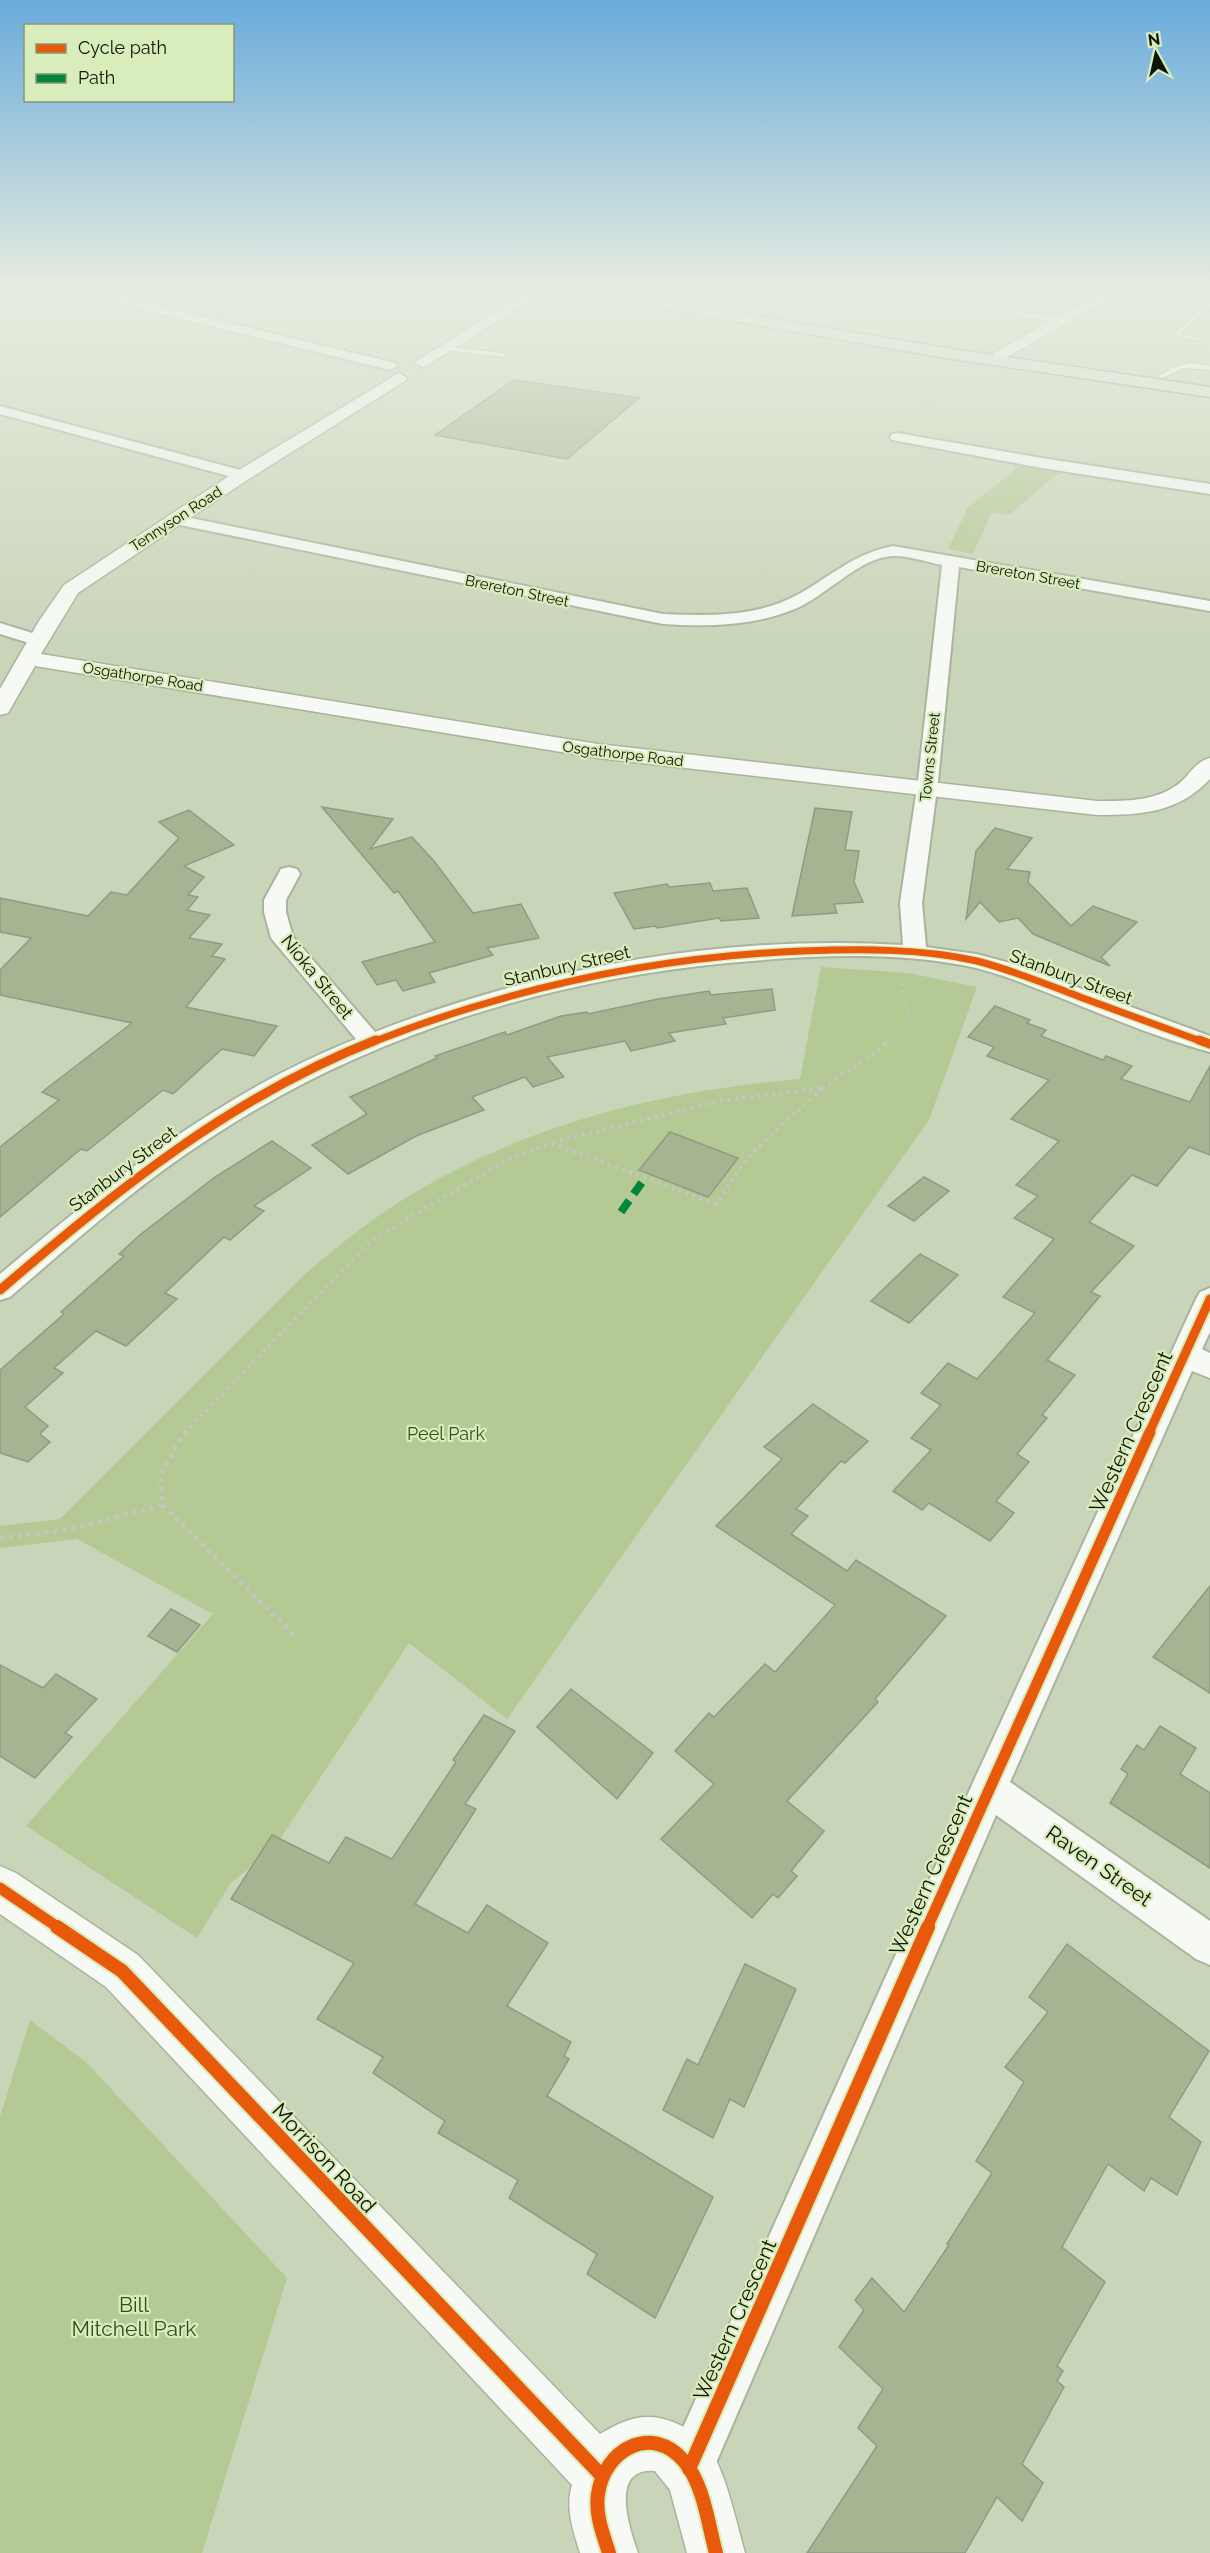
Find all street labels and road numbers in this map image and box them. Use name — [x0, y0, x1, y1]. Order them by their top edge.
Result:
street label: Tennyson Road — [127, 483, 225, 555]
street label: Brereton Street — [974, 557, 1082, 593]
street label: Brereton Street — [464, 571, 570, 611]
street label: Osgathorpe Road — [81, 659, 205, 695]
street label: Towns Street — [916, 711, 944, 803]
street label: Osgathorpe Road — [561, 738, 685, 770]
street label: Nioka Street — [277, 930, 358, 1023]
street label: Stanbury Street — [502, 941, 632, 990]
street label: Stanbury Street — [1007, 945, 1135, 1008]
street label: Stanbury Street — [65, 1121, 181, 1216]
street label: Western Crescent — [1084, 1347, 1177, 1516]
street label: Western Crescent — [884, 1790, 977, 1959]
street label: Raven Street — [1041, 1820, 1157, 1911]
street label: Morrison Road — [267, 2098, 381, 2218]
street label: Western Crescent — [688, 2235, 781, 2404]

